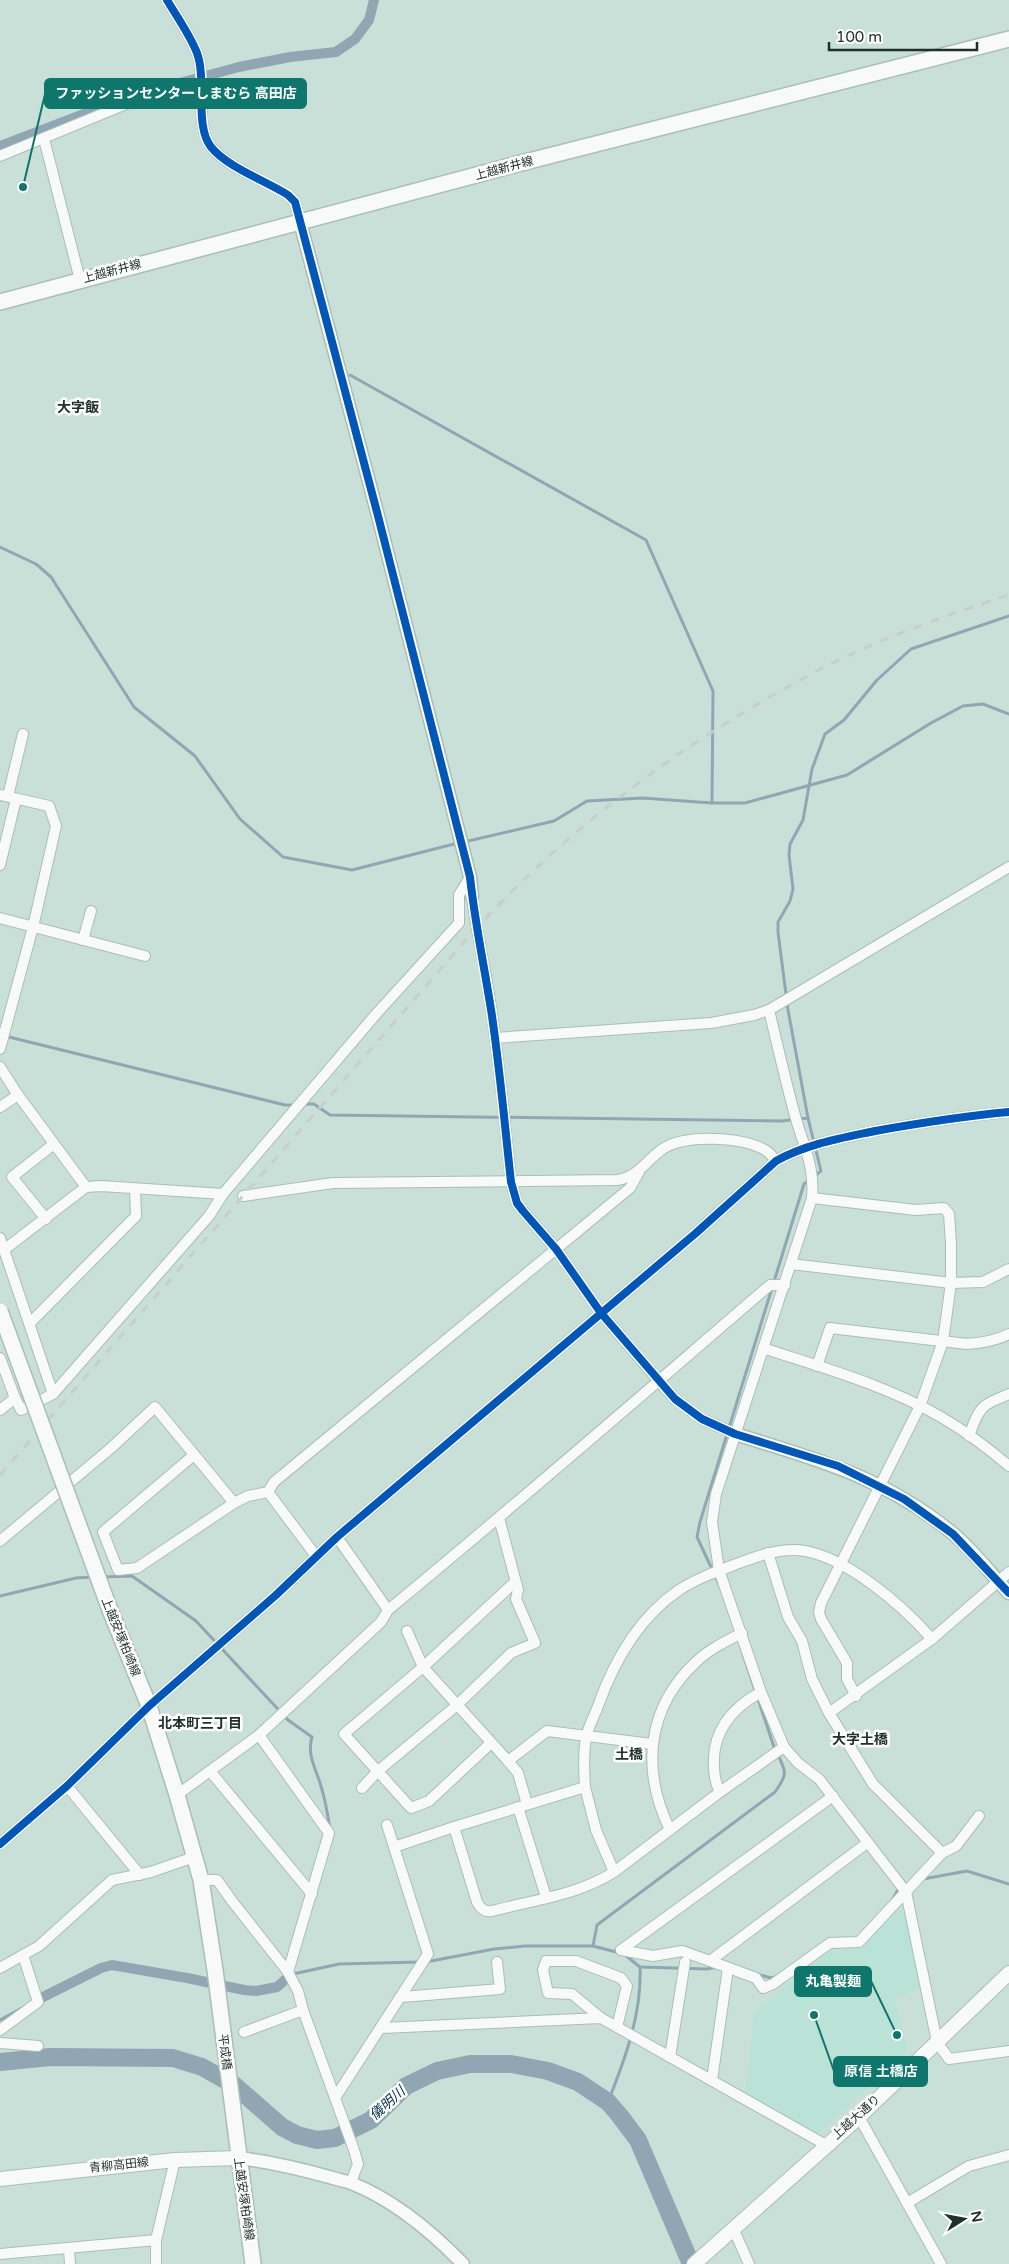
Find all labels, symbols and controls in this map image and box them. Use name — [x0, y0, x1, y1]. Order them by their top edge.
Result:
scale bar — [829, 20, 976, 52]
text: 100 m — [836, 28, 882, 46]
callout: ファッションセンターしまむら 高田店 — [45, 79, 306, 108]
text: ファッションセンターしまむら 高田店 — [55, 85, 297, 102]
street label: 上越新井線 — [473, 153, 535, 183]
street label: 上越新井線 — [81, 256, 143, 286]
district label: 大字飯 — [57, 399, 99, 416]
street label: 上越安塚柏崎線 — [99, 1595, 143, 1679]
district label: 北本町三丁目 — [158, 1715, 242, 1732]
district label: 大字土橋 — [832, 1731, 888, 1748]
district label: 土橋 — [615, 1746, 643, 1763]
callout: 丸亀製麺 — [795, 1967, 871, 1996]
text: 丸亀製麺 — [805, 1973, 861, 1990]
street label: 平成橋 — [216, 2033, 234, 2071]
callout: 原信 土橋店 — [834, 2057, 927, 2086]
text: 原信 土橋店 — [844, 2063, 918, 2080]
water label: 儀明川 — [366, 2082, 410, 2124]
street label: 上越大通り — [829, 2092, 883, 2142]
street label: 青柳高田線 — [88, 2155, 150, 2175]
street label: 上越安塚柏崎線 — [231, 2156, 257, 2242]
north arrow — [939, 2194, 989, 2244]
text: N — [967, 2209, 986, 2224]

